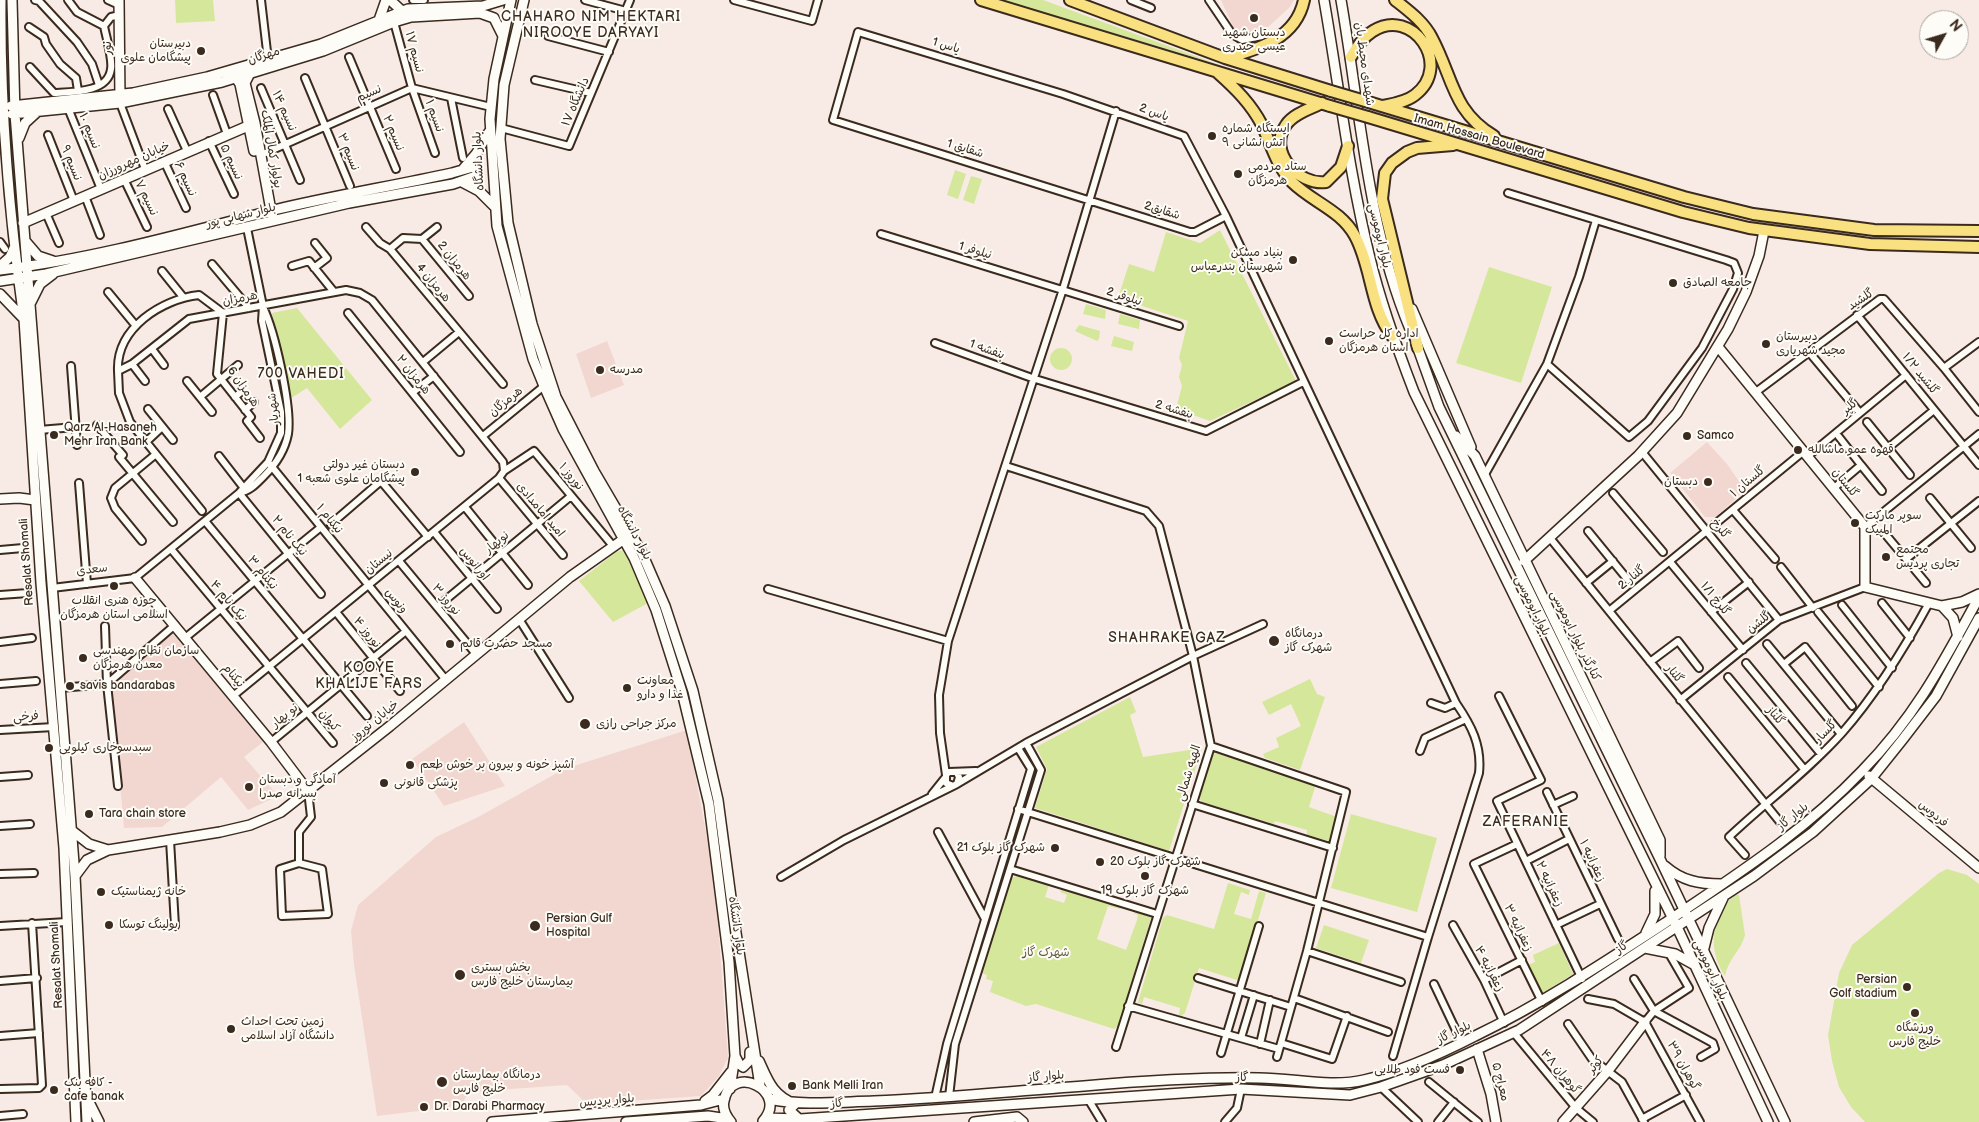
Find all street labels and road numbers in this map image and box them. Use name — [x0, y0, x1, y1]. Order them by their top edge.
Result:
street label: شهدای محیط بان — [1351, 21, 1377, 107]
street label: نسیم ۱۷ — [402, 30, 426, 74]
street label: یاس 1 — [930, 35, 962, 57]
street label: نور — [101, 41, 115, 55]
street label: مهرگان — [246, 44, 282, 68]
street label: دانشگاه ۱۷ — [559, 75, 593, 129]
street label: نسیم — [354, 82, 384, 106]
street label: نسیم ۱۴ — [269, 89, 299, 133]
street label: نسیم ۱ — [421, 98, 447, 134]
street label: یاس 2 — [1137, 101, 1171, 125]
street label: بولوار کمال الملک — [257, 109, 285, 189]
street label: نسیم ۱۰ — [75, 111, 103, 151]
street label: Imam Hossain Boulevard — [1412, 111, 1546, 163]
street label: نسیم ۲ — [379, 113, 407, 153]
street label: نسیم ۳ — [334, 131, 362, 173]
street label: بلوار دانشگاه — [470, 131, 488, 191]
street label: شقایق 1 — [945, 137, 985, 161]
street label: خیابان مهرورزان — [96, 139, 172, 183]
street label: نسیم ۵ — [217, 142, 245, 182]
street label: نسیم ۹ — [57, 143, 85, 183]
street label: نسیم ۶ — [171, 159, 199, 199]
street label: نسیم ۷ — [131, 178, 161, 218]
street label: شقایق2 — [1142, 199, 1182, 223]
street label: بلوار شهابی پور — [205, 200, 277, 232]
street label: بلوار ابوموسی — [1365, 203, 1393, 269]
street label: هرمزان 2 — [434, 239, 474, 283]
street label: نیلوفر 1 — [957, 239, 993, 263]
street label: هرمزان 4 — [413, 261, 453, 305]
street label: نیلوفر 2 — [1104, 285, 1144, 309]
street label: گلشید — [1845, 286, 1877, 314]
street label: هرمزان — [221, 289, 259, 309]
street label: بنفشه 1 — [967, 337, 1007, 363]
street label: گلشید ۱/۲ — [1899, 350, 1941, 398]
street label: هرمزان ۲ — [393, 352, 433, 398]
street label: هرمزان 6 — [224, 364, 262, 410]
street label: هرمزگان — [486, 384, 526, 420]
street label: شهریار — [265, 392, 283, 426]
street label: گلپر — [1839, 396, 1861, 418]
street label: بنفشه 2 — [1153, 397, 1195, 423]
street label: نوروز ۱ — [555, 460, 587, 494]
street label: گلستان ۱ — [1728, 463, 1768, 501]
street label: گلستان — [1829, 465, 1861, 501]
street label: امید امامدادی — [513, 480, 567, 540]
street label: نیکنام ۱ — [313, 501, 345, 537]
street label: بلوار دانشگاه — [614, 503, 654, 563]
street label: نیک نام ۲ — [268, 513, 310, 559]
street label: گلرخ — [1708, 516, 1732, 542]
street label: Resalat Shomali — [17, 518, 37, 606]
street label: نوبهار — [482, 529, 512, 557]
street label: اورانوس — [456, 544, 492, 584]
street label: نیستان — [362, 546, 396, 578]
street label: نیکنام ۳ — [244, 553, 280, 593]
street label: سعدی — [76, 561, 108, 579]
street label: گلنار 2 — [1616, 563, 1648, 593]
street label: بلوار ابوموسی — [1511, 573, 1553, 639]
street label: نیک نام ۴ — [207, 578, 249, 624]
street label: گلرخ ۱/۱ — [1697, 579, 1733, 619]
street label: نوروز ۳ — [428, 581, 464, 619]
street label: ونوس — [382, 586, 410, 616]
street label: کنارگذر بلوار ابوموسی — [1547, 588, 1603, 684]
street label: گلشن — [1744, 609, 1774, 637]
street label: نوروز ۴ — [350, 614, 384, 652]
street label: نیکنام — [219, 661, 247, 691]
street label: گلنار — [1662, 662, 1686, 686]
street label: خیابان نوروز — [348, 697, 402, 745]
street label: نو بهار — [269, 701, 301, 731]
street label: گلناز — [1763, 704, 1787, 728]
street label: کیوان — [316, 707, 342, 735]
street label: فرخی — [13, 709, 39, 725]
street label: گلسار — [1812, 717, 1840, 747]
street label: الهیه شمالی — [1174, 743, 1204, 803]
street label: فردوس — [1915, 797, 1951, 831]
street label: بلوار گاز — [1774, 800, 1812, 834]
street label: زعفرانیه ۱ — [1576, 838, 1608, 884]
street label: زعفرانیه ۲ — [1532, 859, 1566, 909]
street label: بلوار دانشگاه — [725, 896, 747, 956]
street label: زعفرانیه ۳ — [1500, 902, 1536, 954]
street label: Resalat Shomali — [48, 921, 66, 1009]
street label: بلوار ابوموسی — [1690, 937, 1730, 1003]
street label: گاز — [1613, 938, 1631, 958]
street label: زعفرانیه ۴ — [1471, 944, 1507, 994]
street label: بلوار گاز — [1434, 1019, 1474, 1047]
street label: گوهران ۳۹ — [1664, 1039, 1702, 1093]
street label: گوهران ۴۸ — [1537, 1047, 1583, 1097]
street label: کوثر — [1585, 1053, 1607, 1077]
street label: معراج ۵ — [1488, 1061, 1512, 1103]
street label: بلوار گاز — [1027, 1068, 1065, 1086]
street label: گاز — [1235, 1071, 1249, 1085]
street label: بلوار پردیس — [579, 1091, 635, 1111]
street label: گاز — [830, 1096, 844, 1112]

